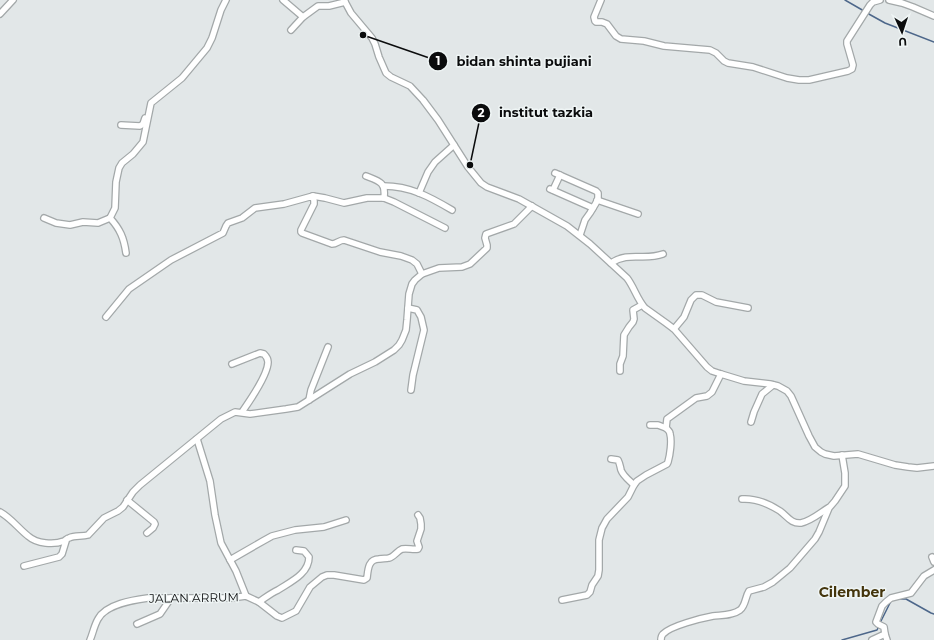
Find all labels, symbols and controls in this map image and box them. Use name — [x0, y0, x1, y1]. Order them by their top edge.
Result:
north arrow — [882, 12, 922, 52]
text: U — [898, 35, 907, 49]
callout: bidan shinta pujiani — [428, 49, 600, 74]
text: 1 — [436, 53, 440, 68]
text: bidan shinta pujiani — [456, 53, 592, 69]
callout: institut tazkia — [471, 100, 601, 125]
text: institut tazkia — [499, 104, 593, 120]
text: 2 — [477, 105, 485, 120]
district label: Cilember — [819, 583, 885, 601]
street label: JALAN ARRUM — [148, 589, 239, 606]

